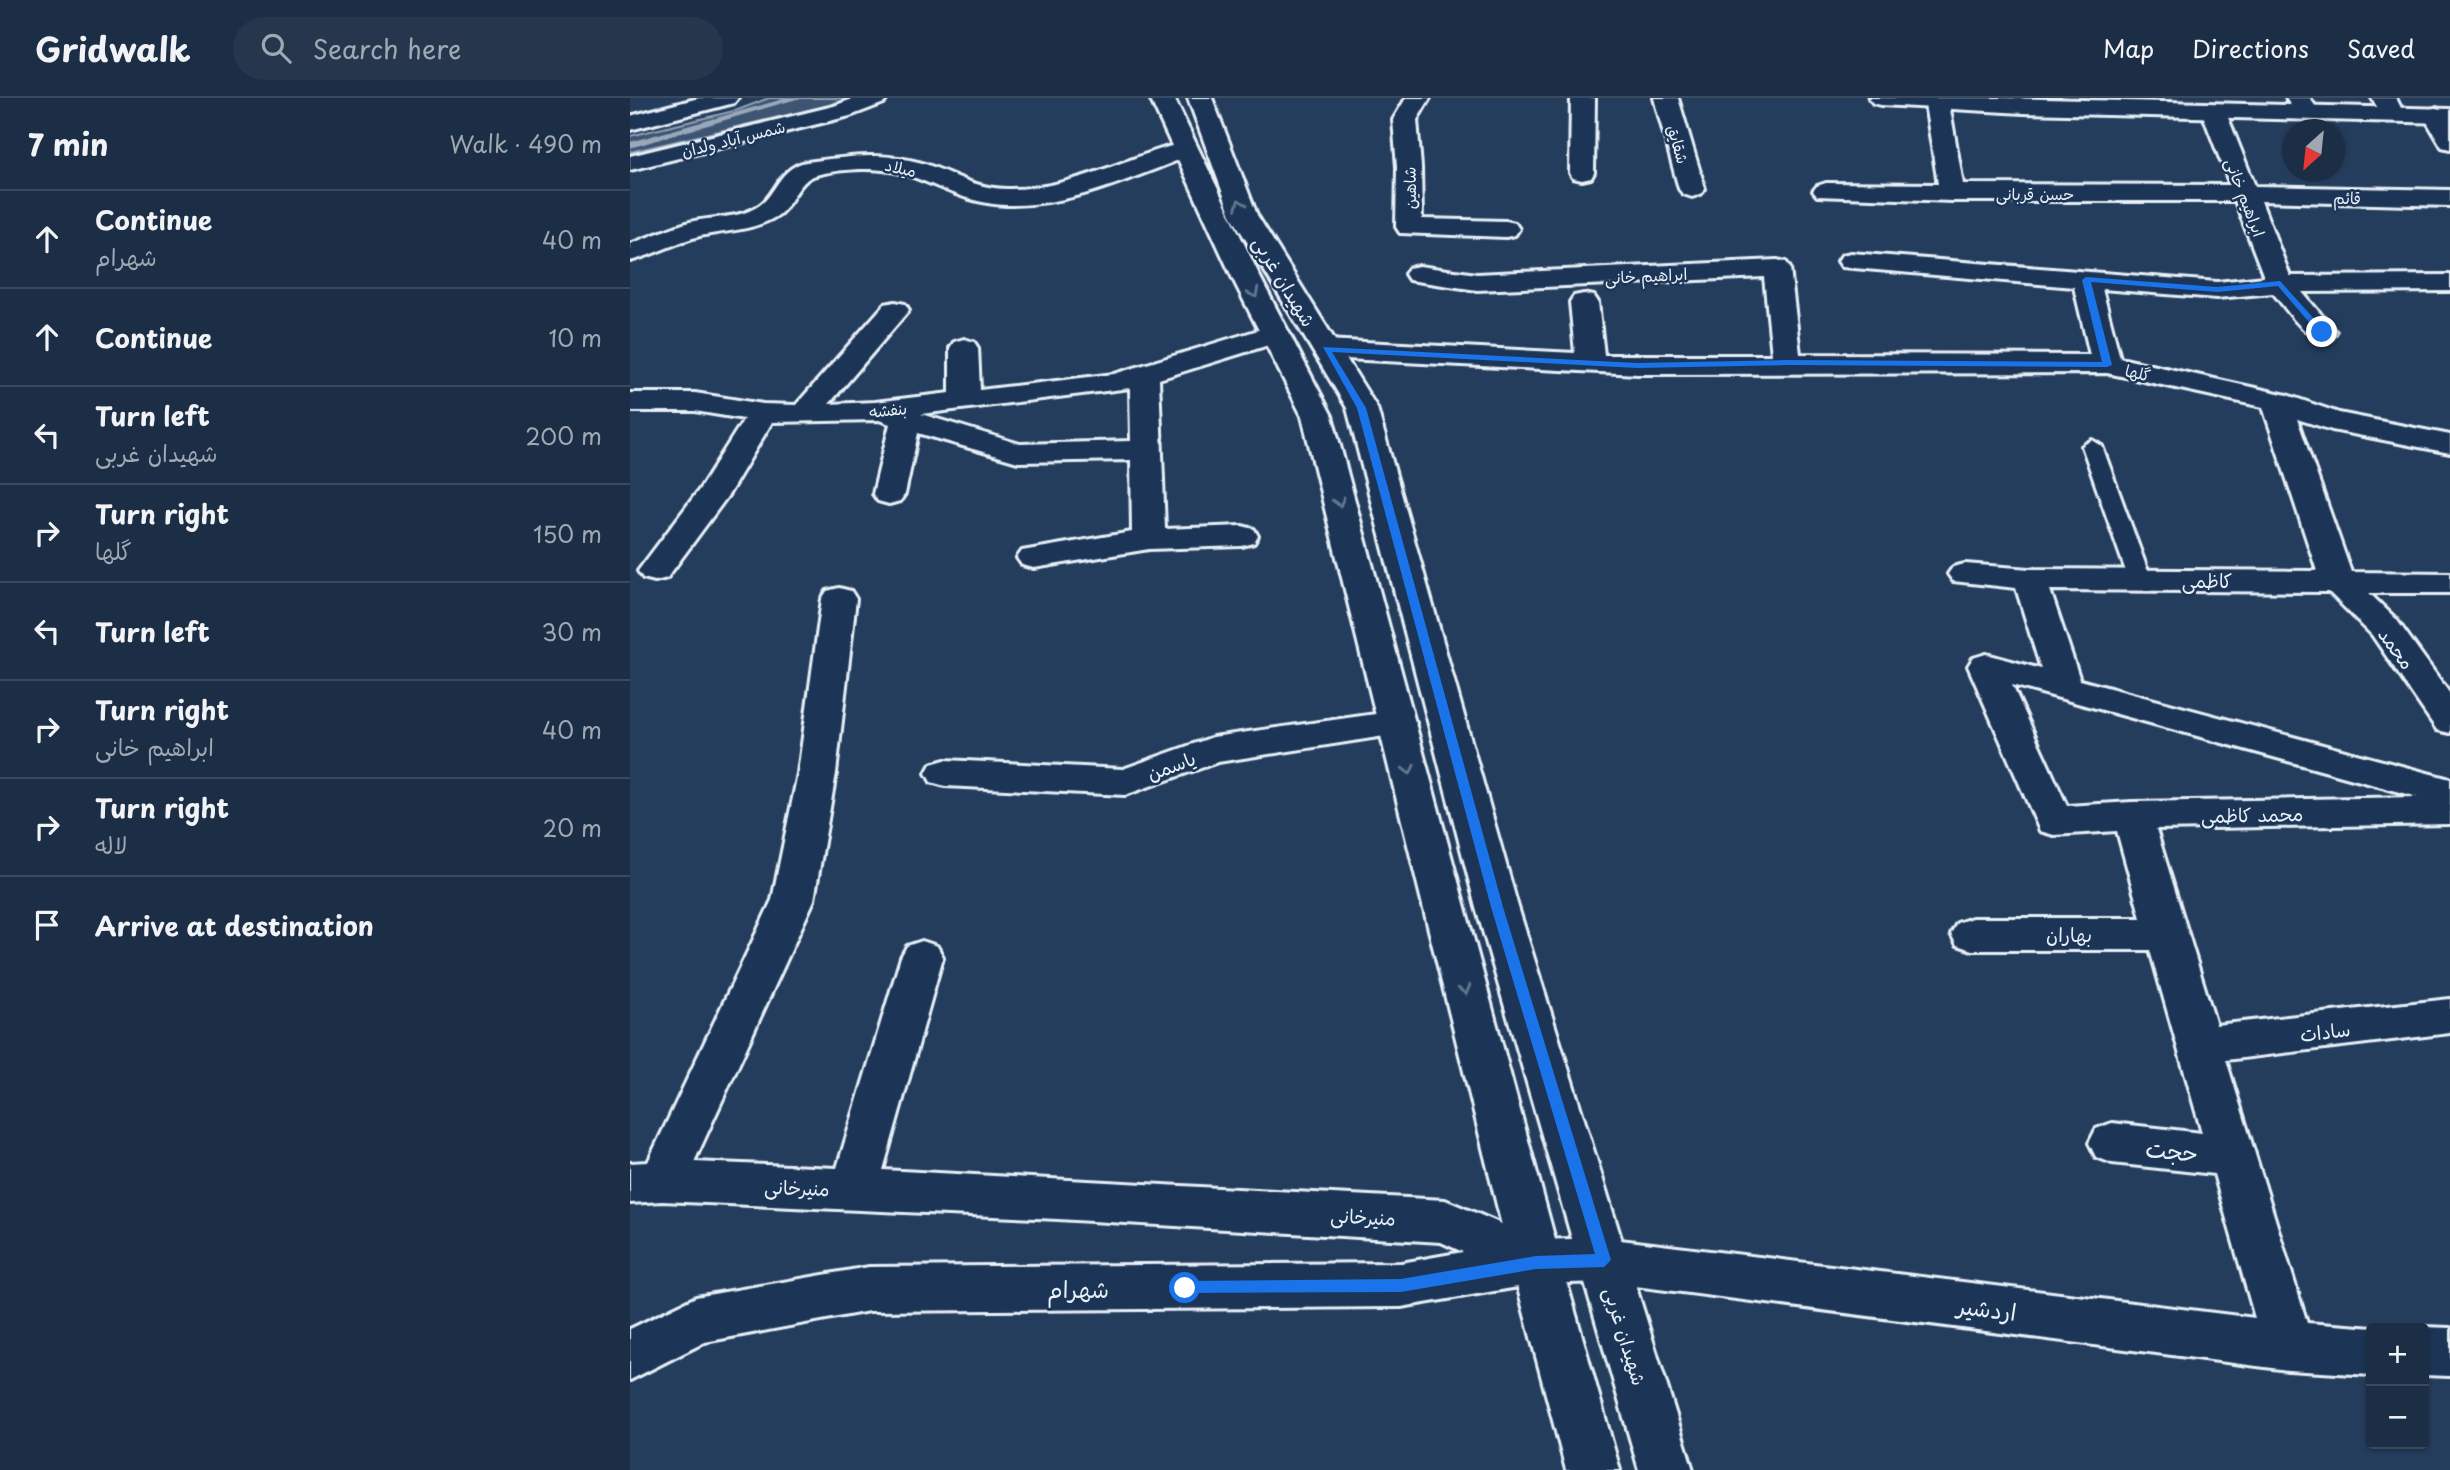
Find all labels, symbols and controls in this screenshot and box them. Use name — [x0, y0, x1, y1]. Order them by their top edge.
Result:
search box — [233, 17, 723, 80]
text: Gridwalk — [35, 23, 191, 73]
icon: search — [257, 29, 295, 67]
text: Search here — [313, 29, 461, 68]
text: Map — [2103, 30, 2154, 66]
text: Directions — [2192, 30, 2309, 66]
text: Saved — [2347, 30, 2415, 66]
street label: شمس آباد ولدان — [679, 114, 787, 162]
north arrow — [2282, 119, 2345, 182]
text: 7 min — [28, 121, 109, 166]
street label: شقایق — [1662, 122, 1696, 166]
text: Walk · 490 m — [450, 126, 602, 161]
street label: میلاد — [883, 152, 919, 182]
street label: ابراهیم خانی — [2218, 154, 2272, 241]
street label: شاهین — [1397, 166, 1421, 210]
street label: حسن قربانی — [1996, 181, 2074, 205]
street label: قائم — [2333, 185, 2361, 211]
one-way arrow — [1235, 199, 1249, 211]
text: Continue — [95, 200, 212, 239]
icon: ahead — [28, 220, 66, 258]
text: 40 m — [542, 222, 602, 257]
street label: شهیدان غربی — [1247, 230, 1323, 332]
text: شهرام — [95, 239, 157, 274]
street label: ابراهیم خانی — [1604, 261, 1688, 291]
one-way arrow — [1246, 286, 1259, 298]
route end — [2306, 316, 2337, 347]
icon: ahead — [28, 318, 66, 356]
text: Continue — [95, 318, 212, 357]
text: 10 m — [548, 320, 602, 355]
street label: گلها — [2123, 357, 2153, 387]
street label: بنفشه — [868, 395, 908, 423]
text: Turn left — [95, 396, 210, 435]
icon: left — [28, 416, 66, 454]
text: 200 m — [525, 418, 602, 453]
text: شهیدان غربی — [95, 435, 218, 470]
text: Turn right — [95, 494, 229, 533]
one-way arrow — [1331, 496, 1345, 508]
icon: right — [28, 514, 66, 552]
text: 150 m — [533, 516, 602, 551]
text: گلها — [95, 533, 132, 568]
street label: کاظمی — [2182, 566, 2232, 594]
icon: left — [28, 612, 66, 650]
text: Turn left — [95, 612, 210, 651]
text: 30 m — [541, 614, 602, 649]
street label: محمد — [2372, 621, 2422, 675]
text: Turn right — [95, 690, 229, 729]
icon: right — [28, 710, 66, 748]
text: 40 m — [542, 712, 602, 747]
text: ابراهیم خانی — [95, 729, 214, 764]
street label: یاسمن — [1143, 743, 1199, 787]
one-way arrow — [1400, 764, 1415, 776]
text: Turn right — [95, 788, 229, 827]
street label: محمد کاظمی — [2201, 799, 2303, 829]
icon: right — [28, 808, 66, 846]
text: 20 m — [543, 810, 602, 845]
text: لاله — [95, 827, 127, 862]
icon: arrive — [28, 906, 66, 944]
text: Arrive at destination — [95, 906, 374, 945]
street label: بهاران — [2046, 920, 2092, 948]
one-way arrow — [1457, 984, 1472, 996]
street label: سادات — [2298, 1014, 2352, 1048]
street label: حجت — [2144, 1130, 2200, 1170]
street label: منیرخانی — [764, 1172, 830, 1202]
street label: منیرخانی — [1330, 1200, 1396, 1232]
street label: شهرام — [1047, 1271, 1109, 1308]
route start — [1169, 1272, 1200, 1303]
street label: شهیدان غربی — [1598, 1283, 1654, 1389]
street label: اردشیر — [1953, 1287, 2019, 1329]
map controls — [2366, 1323, 2429, 1449]
button: + — [2366, 1323, 2429, 1386]
button: − — [2366, 1386, 2429, 1449]

